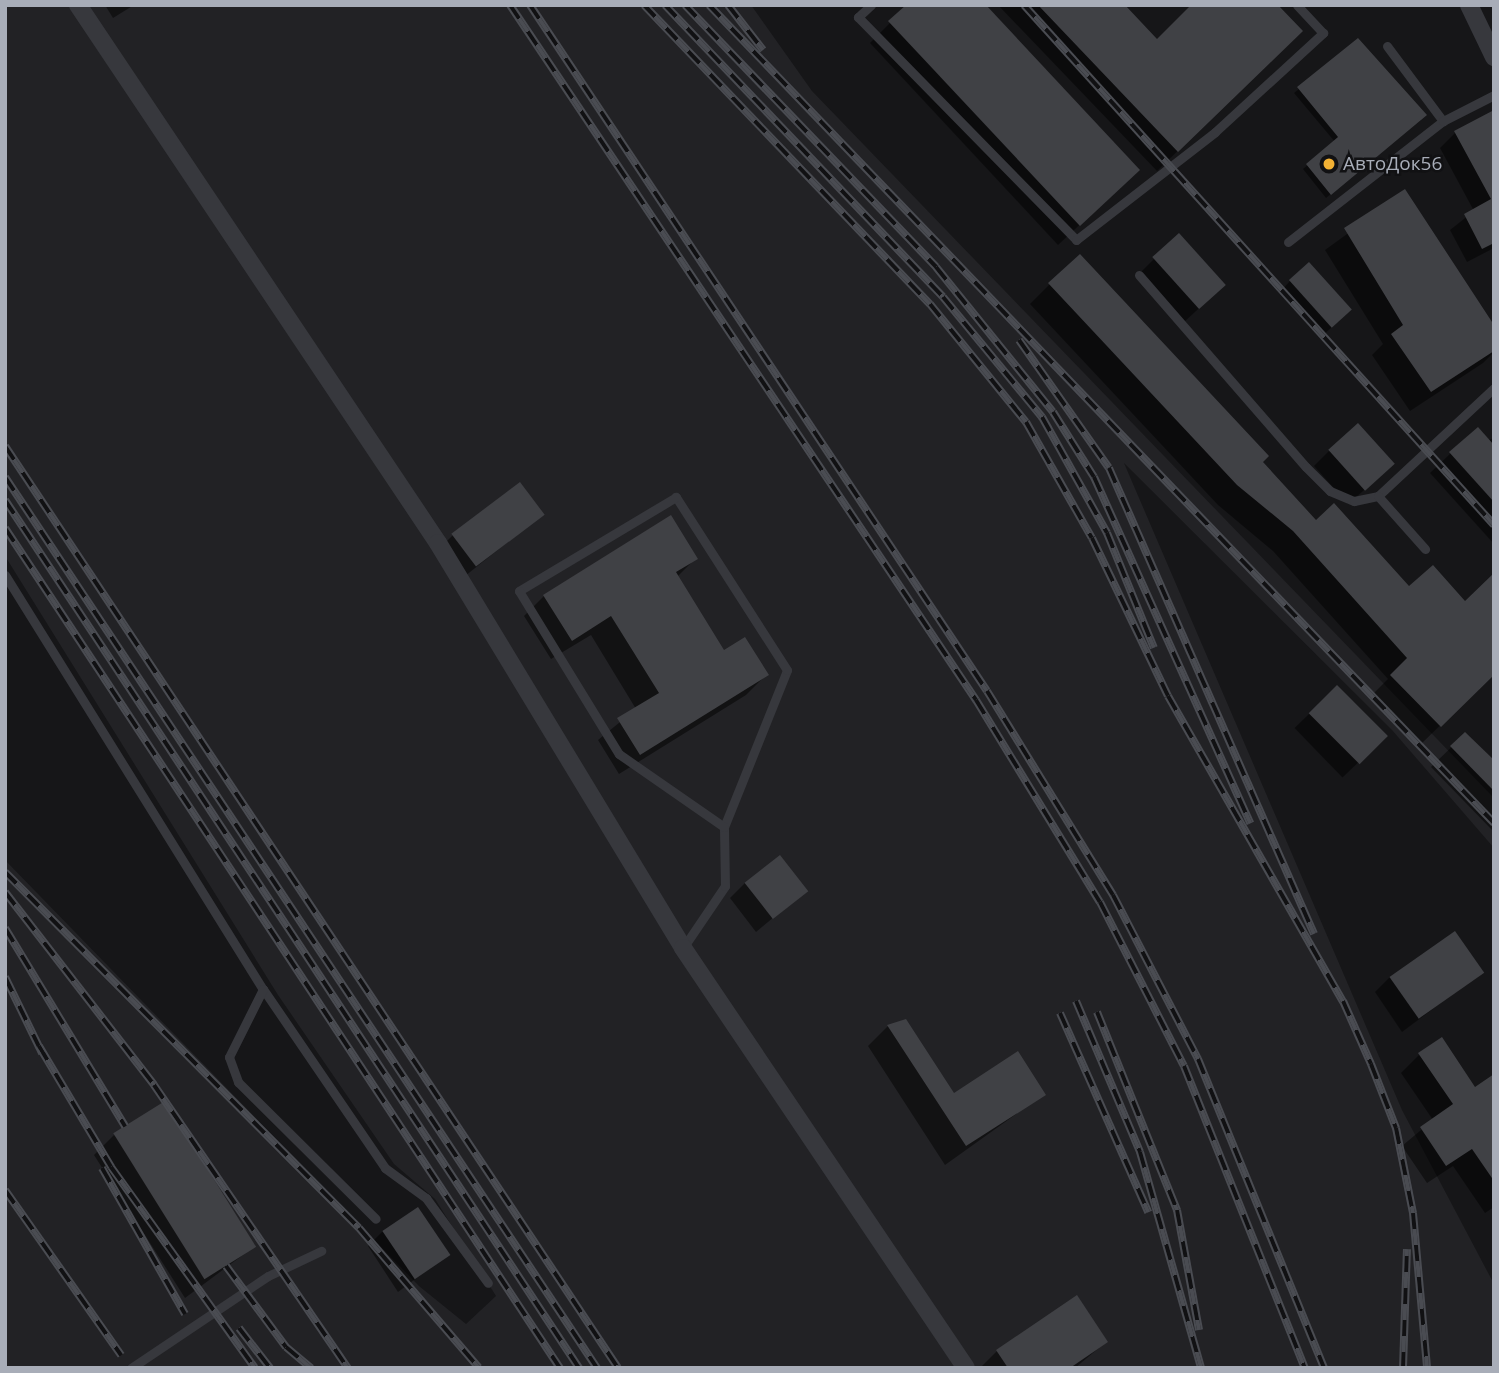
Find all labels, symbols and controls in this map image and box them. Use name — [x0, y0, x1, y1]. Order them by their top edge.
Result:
place label: АвтоДок56 — [1343, 153, 1442, 175]
marker: АвтоДок56 — [1321, 156, 1337, 172]

